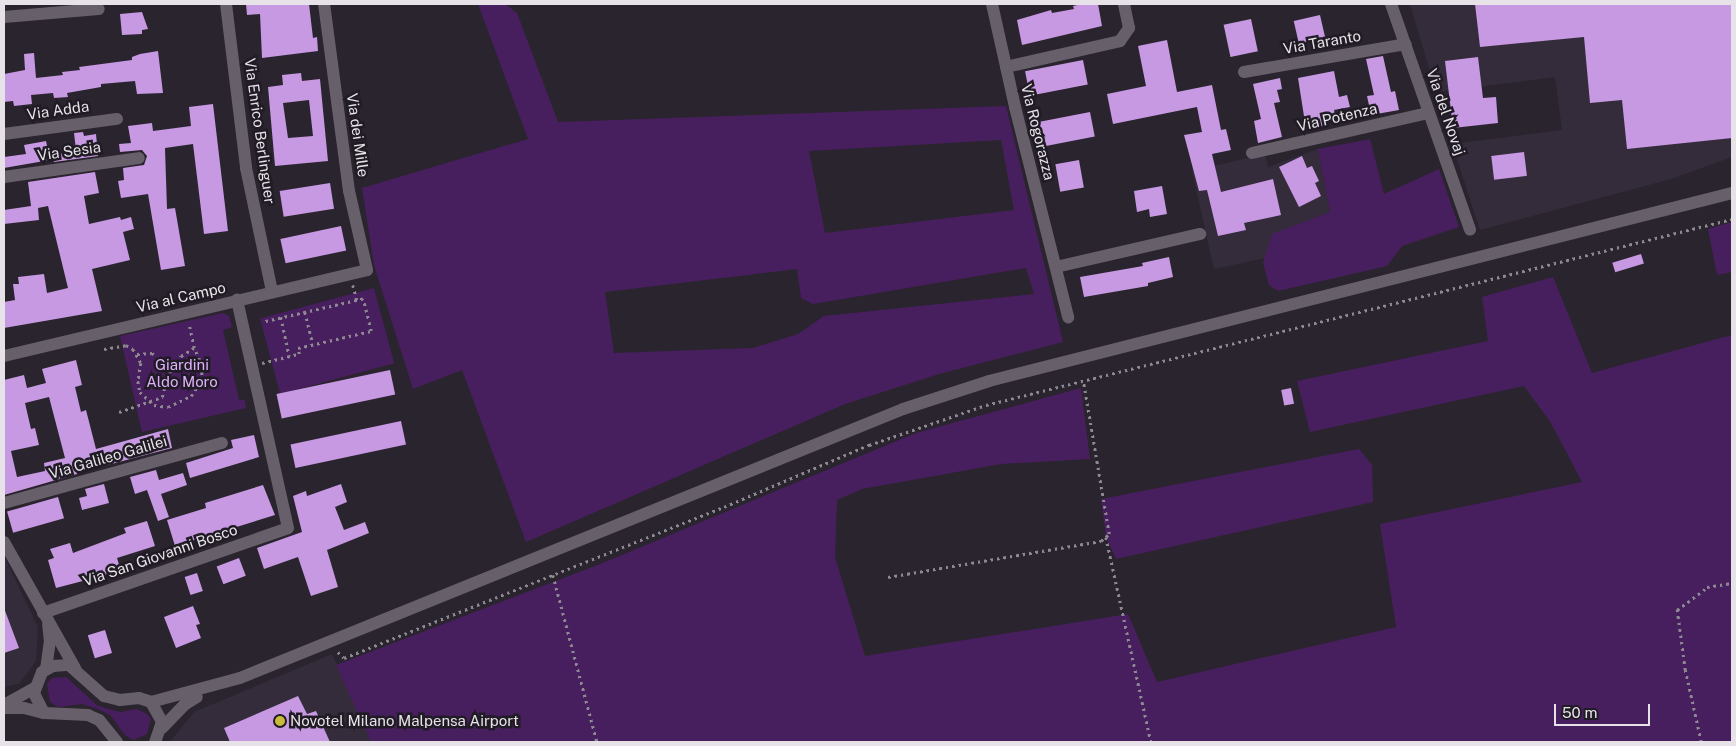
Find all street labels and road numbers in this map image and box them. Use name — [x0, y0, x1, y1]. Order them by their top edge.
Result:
street label: Via Taranto — [1282, 26, 1362, 58]
street label: Via Enrico Berlinguer — [241, 57, 279, 205]
street label: Via del Novaj — [1423, 66, 1469, 158]
street label: Via Rogorazza — [1017, 82, 1059, 182]
street label: Via dei Mille — [343, 92, 373, 178]
street label: Via Adda — [26, 97, 90, 123]
street label: Via Potenza — [1295, 99, 1379, 135]
street label: Via Sesia — [36, 138, 102, 164]
street label: Via al Campo — [135, 278, 227, 316]
street label: Via Galileo Galilei — [47, 432, 169, 482]
street label: Via San Giovanni Bosco — [80, 520, 240, 590]

